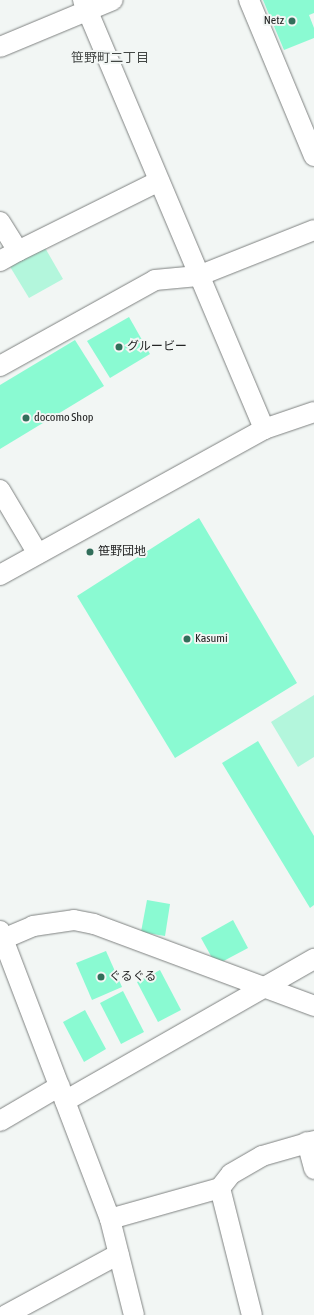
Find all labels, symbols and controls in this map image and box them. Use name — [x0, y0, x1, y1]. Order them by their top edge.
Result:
place label: Netz — [264, 14, 284, 28]
marker: Netz — [287, 16, 297, 26]
district label: 笹野町二丁目 — [71, 50, 149, 66]
place label: グルービー — [127, 340, 187, 354]
marker: グルービー — [114, 342, 124, 352]
place label: docomo Shop — [34, 411, 94, 425]
marker: docomo Shop — [21, 413, 31, 423]
place label: 笹野団地 — [98, 545, 146, 559]
marker: 笹野団地 — [85, 547, 95, 557]
place label: Kasumi — [195, 632, 228, 646]
marker: Kasumi — [182, 634, 192, 644]
place label: ぐるぐる — [109, 970, 157, 984]
marker: ぐるぐる — [96, 972, 106, 982]

